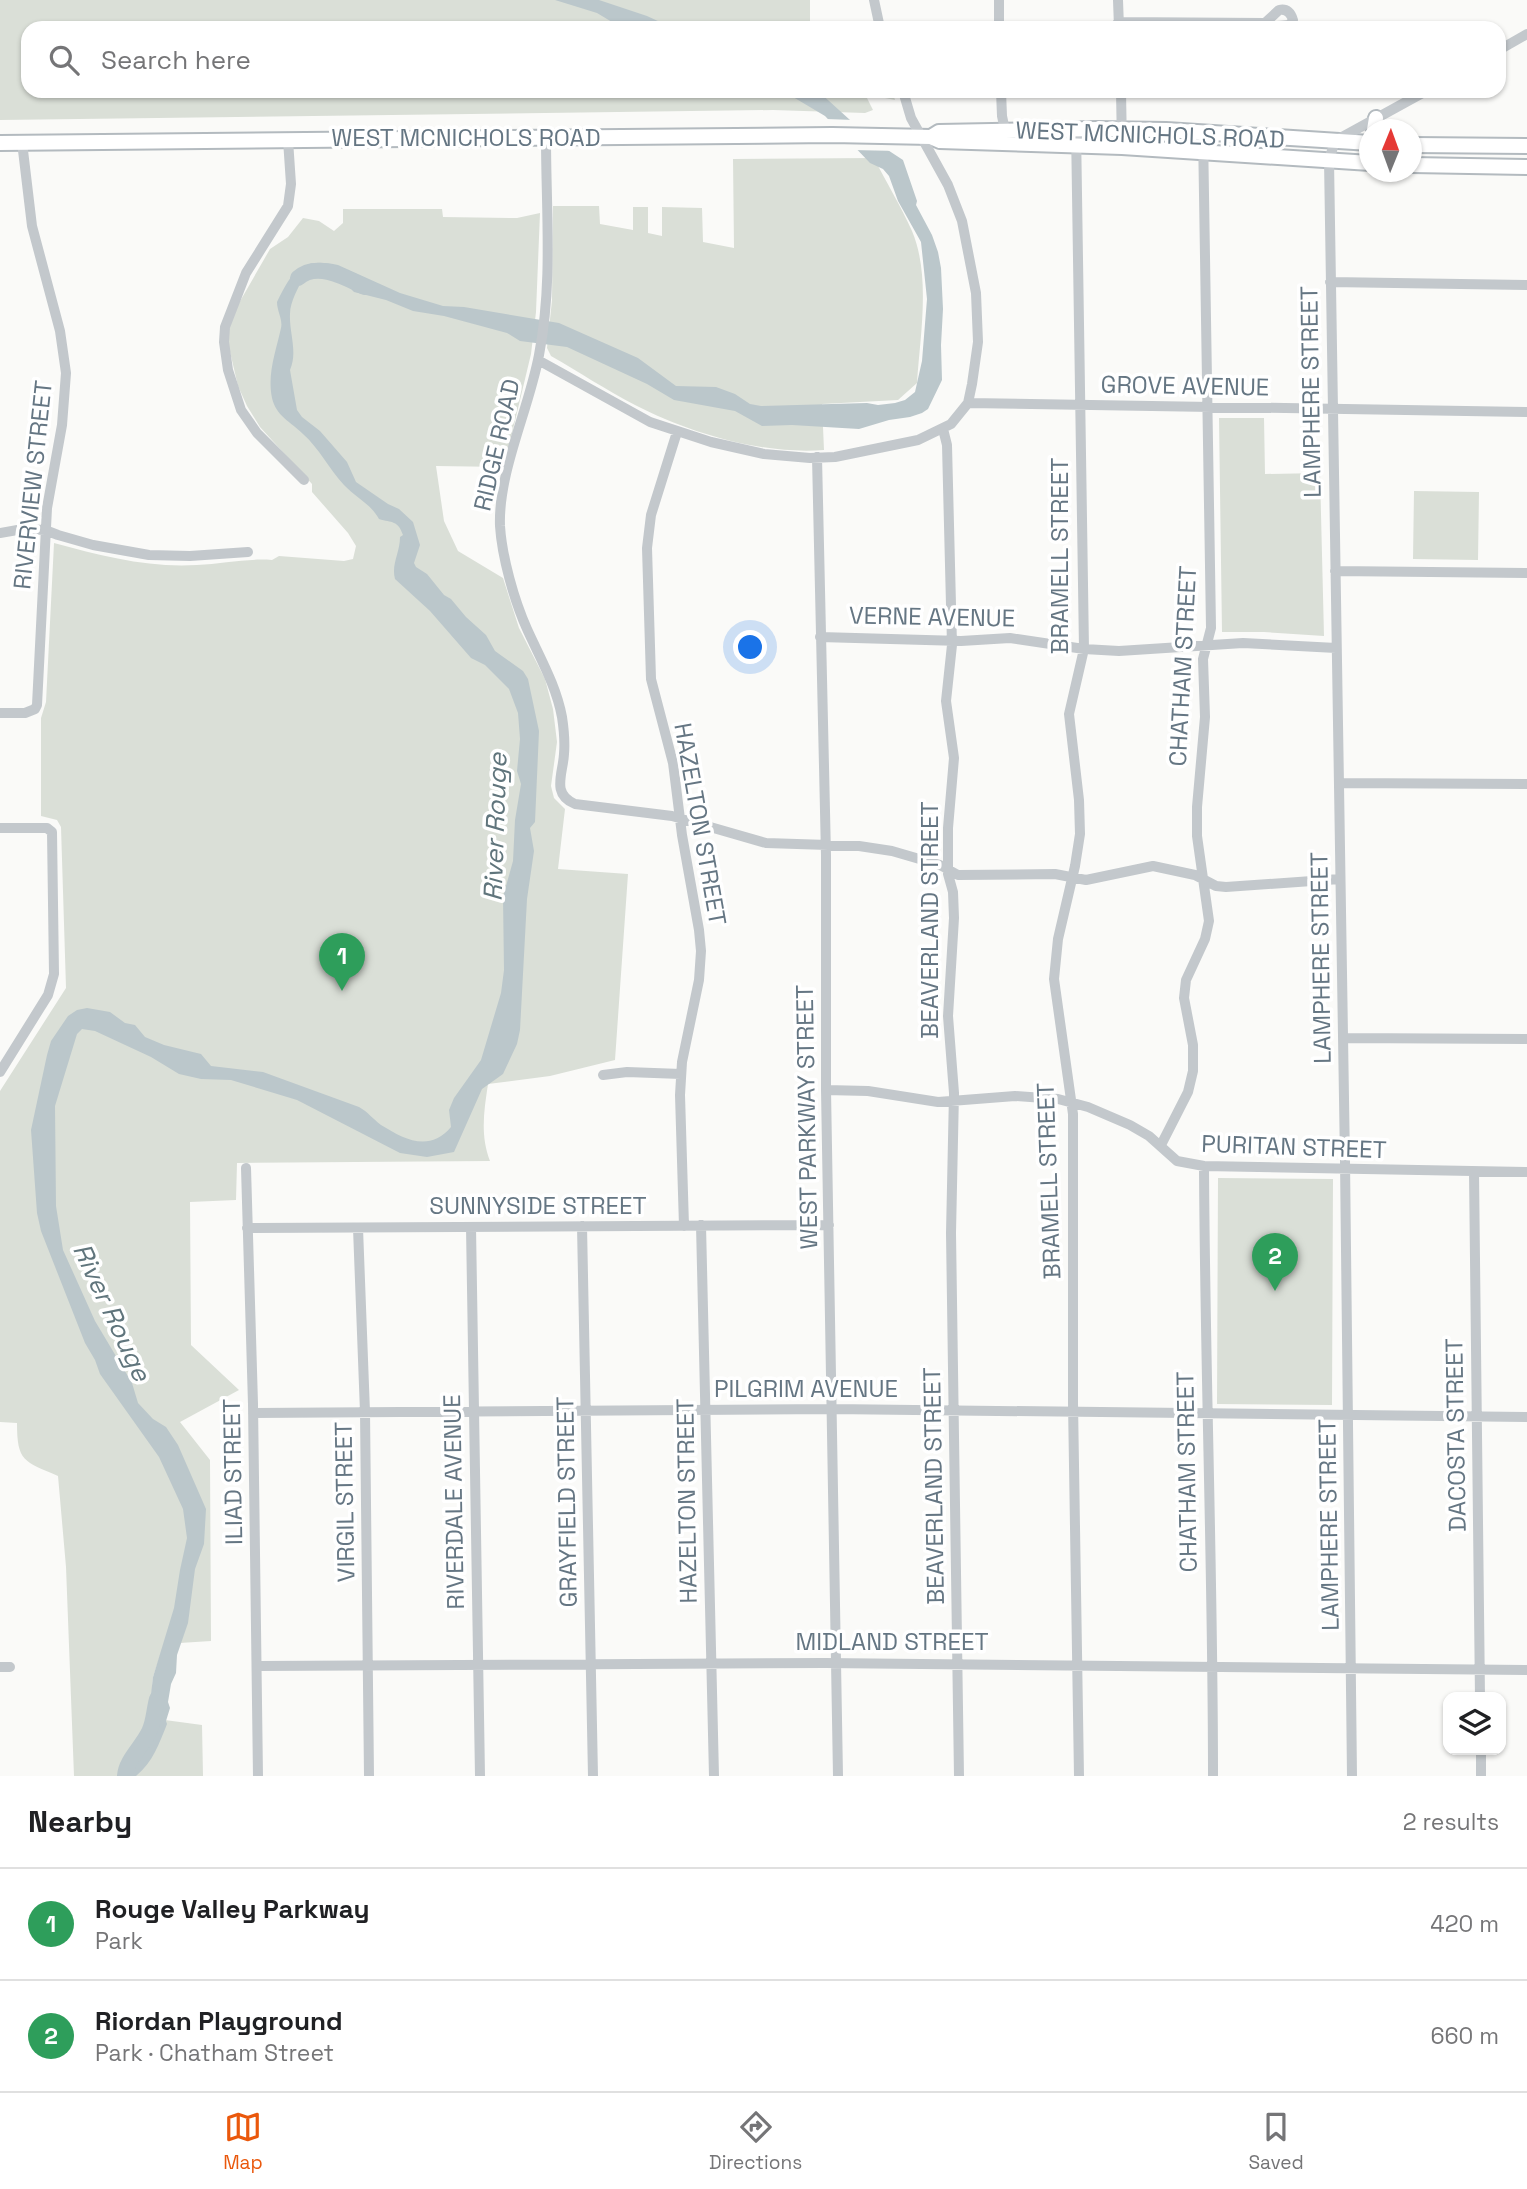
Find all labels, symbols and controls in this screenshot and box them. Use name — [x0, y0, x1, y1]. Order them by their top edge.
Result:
search box — [21, 21, 1506, 98]
icon: search — [45, 41, 83, 79]
text: Search here — [101, 43, 251, 77]
street label: WEST MCNICHOLS ROAD — [1015, 114, 1285, 155]
north arrow — [1359, 119, 1422, 182]
street label: WEST MCNICHOLS ROAD — [331, 122, 601, 153]
street label: LAMPHERE STREET — [1293, 286, 1328, 498]
street label: GROVE AVENUE — [1100, 369, 1270, 402]
street label: RIDGE ROAD — [466, 376, 527, 514]
street label: RIVERVIEW STREET — [6, 379, 59, 591]
street label: BRAMELL STREET — [1044, 458, 1075, 654]
street label: CHATHAM STREET — [1162, 565, 1203, 767]
street label: VERNE AVENUE — [849, 600, 1016, 633]
your location — [733, 630, 767, 664]
street label: HAZELTON STREET — [667, 720, 734, 928]
water label: River Rouge — [475, 751, 515, 902]
street label: BEAVERLAND STREET — [914, 801, 945, 1039]
street label: LAMPHERE STREET — [1303, 852, 1338, 1064]
pin: 1 — [319, 933, 365, 991]
street label: WEST PARKWAY STREET — [789, 984, 824, 1250]
street label: BRAMELL STREET — [1030, 1082, 1067, 1280]
street label: PURITAN STREET — [1201, 1128, 1387, 1165]
street label: SUNNYSIDE STREET — [429, 1190, 647, 1221]
pin: 2 — [1252, 1233, 1298, 1291]
water label: River Rouge — [65, 1237, 159, 1388]
street label: DACOSTA STREET — [1438, 1338, 1473, 1532]
street label: BEAVERLAND STREET — [916, 1367, 951, 1605]
street label: CHATHAM STREET — [1169, 1371, 1204, 1573]
street label: PILGRIM AVENUE — [714, 1373, 898, 1404]
street label: RIVERDALE AVENUE — [436, 1394, 471, 1610]
street label: GRAYFIELD STREET — [549, 1396, 584, 1608]
street label: HAZELTON STREET — [669, 1398, 704, 1604]
street label: ILIAD STREET — [216, 1399, 249, 1545]
street label: LAMPHERE STREET — [1311, 1419, 1346, 1631]
street label: VIRGIL STREET — [328, 1421, 361, 1583]
street label: MIDLAND STREET — [795, 1626, 989, 1657]
map controls — [1443, 1692, 1506, 1755]
button: layers — [1443, 1692, 1506, 1755]
text: Nearby — [28, 1802, 132, 1841]
text: 2 results — [1403, 1807, 1499, 1837]
text: Rouge Valley Parkway — [95, 1892, 370, 1926]
text: 1 — [46, 1909, 56, 1939]
text: 420 m — [1430, 1909, 1499, 1939]
text: Park — [95, 1926, 143, 1956]
text: Riordan Playground — [95, 2004, 343, 2038]
text: 2 — [44, 2021, 58, 2051]
text: 660 m — [1430, 2021, 1499, 2051]
text: Park · Chatham Street — [95, 2038, 334, 2068]
tab: Map — [223, 2108, 263, 2175]
tab: Directions — [709, 2108, 802, 2175]
tab: Saved — [1248, 2108, 1304, 2175]

